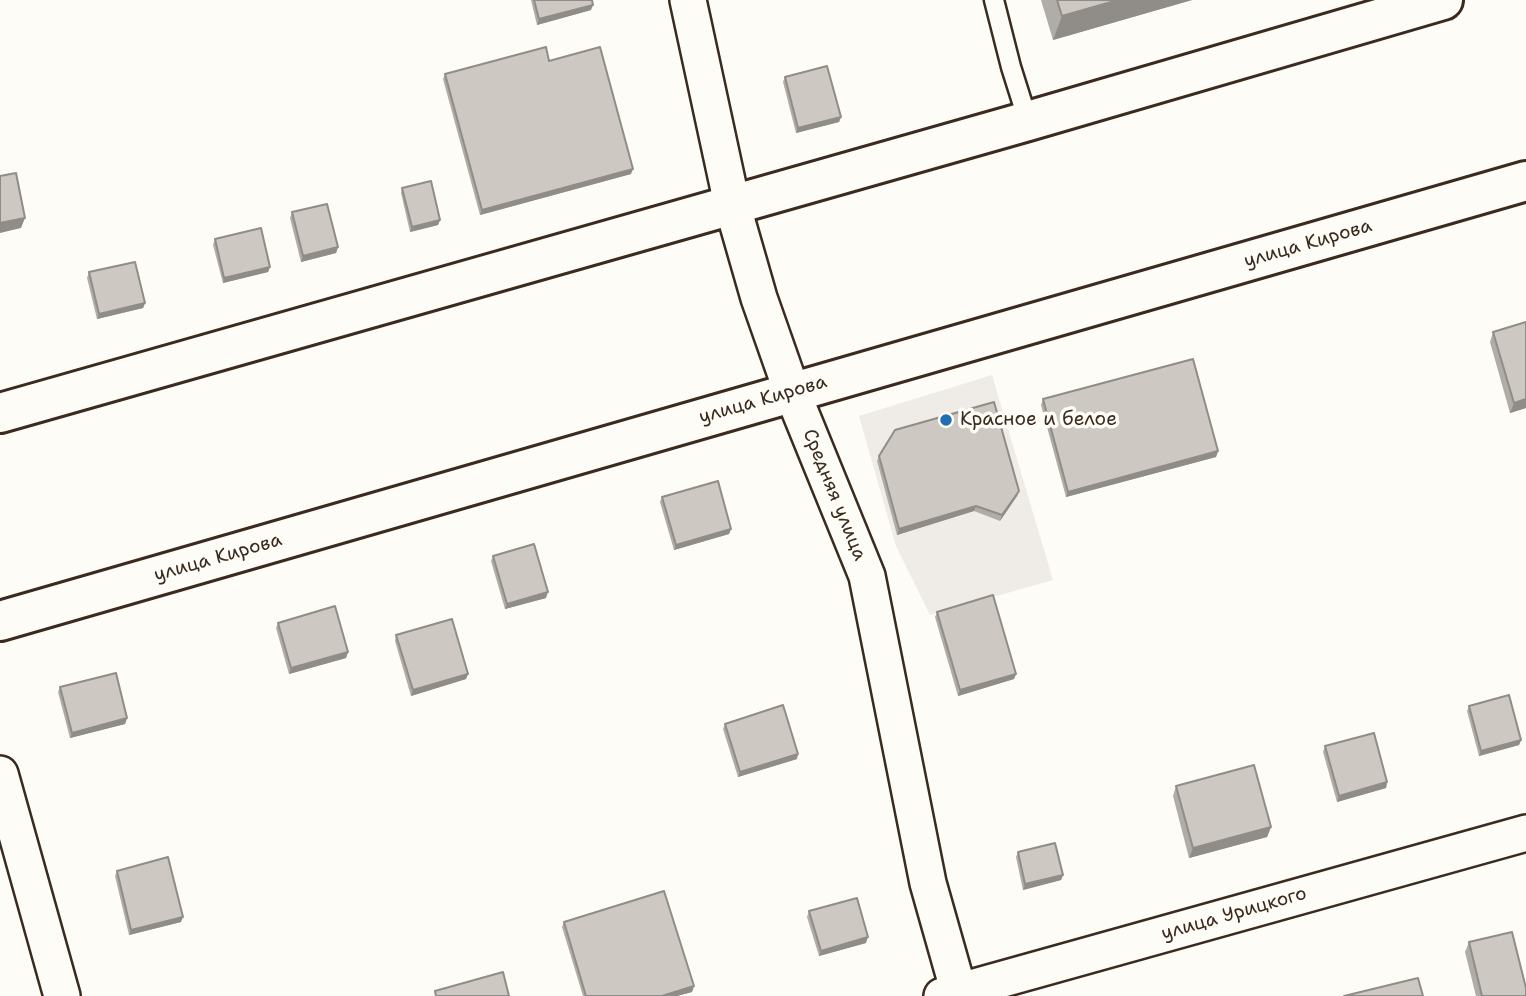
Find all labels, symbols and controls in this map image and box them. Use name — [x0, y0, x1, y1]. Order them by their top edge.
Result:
street label: улица Кирова — [1241, 215, 1375, 273]
street label: улица Кирова — [696, 371, 830, 429]
place label: Красное и белое — [960, 409, 1117, 431]
marker: Красное и белое — [938, 412, 954, 428]
street label: Средняя улица — [797, 426, 871, 564]
street label: улица Кирова — [151, 529, 285, 587]
street label: улица Урицкого — [1159, 882, 1309, 946]

